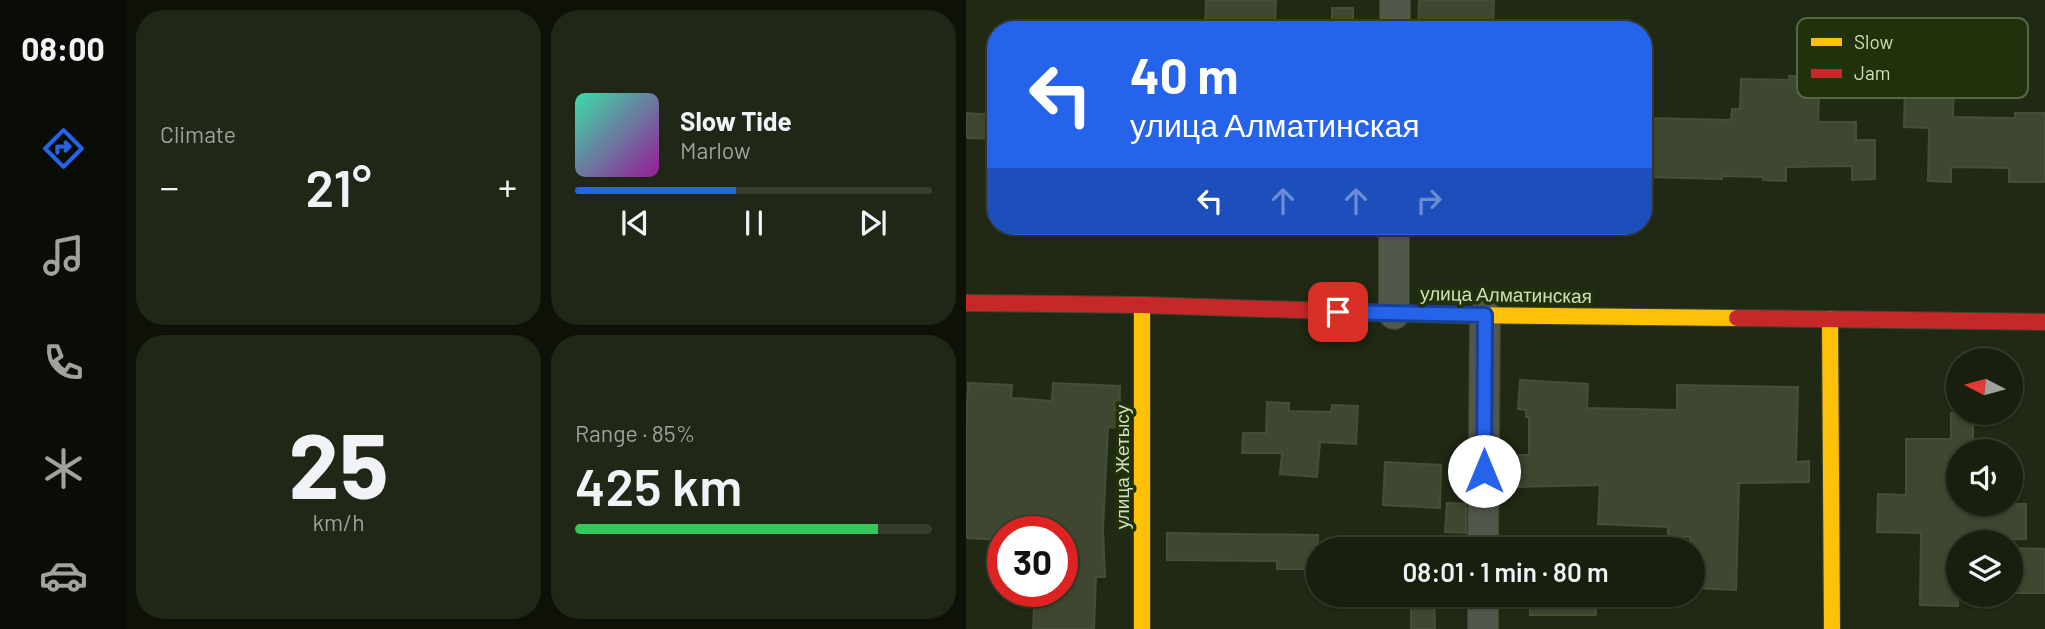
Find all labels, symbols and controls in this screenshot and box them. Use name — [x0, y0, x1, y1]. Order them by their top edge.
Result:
legend — [1797, 18, 2028, 98]
text: 08:00 — [21, 29, 105, 67]
text: Slow — [1854, 30, 1893, 53]
text: 40 m — [1130, 45, 1238, 104]
icon: left — [1015, 49, 1106, 140]
text: Jam — [1854, 61, 1890, 84]
text: Slow Tide — [680, 105, 792, 136]
text: улица Алматинская — [1130, 105, 1420, 143]
text: Climate — [160, 120, 236, 148]
icon: directions — [39, 124, 88, 173]
text: Marlow — [680, 136, 751, 164]
text: 21° — [305, 155, 372, 217]
text: − — [160, 163, 179, 209]
text: + — [498, 163, 517, 209]
icon: left — [1191, 182, 1229, 220]
icon: ahead — [1264, 182, 1302, 220]
icon: ahead — [1337, 182, 1375, 220]
icon: right — [1410, 182, 1448, 220]
icon: previous — [616, 204, 654, 242]
icon: pause — [735, 204, 773, 242]
icon: next — [854, 204, 892, 242]
icon: music — [39, 231, 88, 280]
street label: улица Алматинская — [1420, 281, 1592, 307]
pin — [1308, 282, 1368, 342]
icon: arrive — [1319, 293, 1357, 331]
icon: phone — [39, 338, 88, 387]
north arrow — [1946, 348, 2023, 425]
map controls — [1946, 348, 2023, 607]
street label: улица Жетысу — [1110, 404, 1133, 529]
text: 25 — [288, 408, 389, 517]
text: Range · 85% — [575, 419, 695, 447]
position arrow — [1447, 434, 1521, 508]
button: sound — [1946, 439, 2023, 516]
icon: climate — [39, 444, 88, 493]
text: 425 km — [575, 454, 742, 516]
text: km/h — [312, 508, 365, 536]
speed limit sign: 30 — [987, 516, 1078, 607]
button: layers — [1946, 530, 2023, 607]
icon: car — [39, 551, 88, 600]
text: 08:01 · 1 min · 80 m — [1403, 556, 1609, 587]

